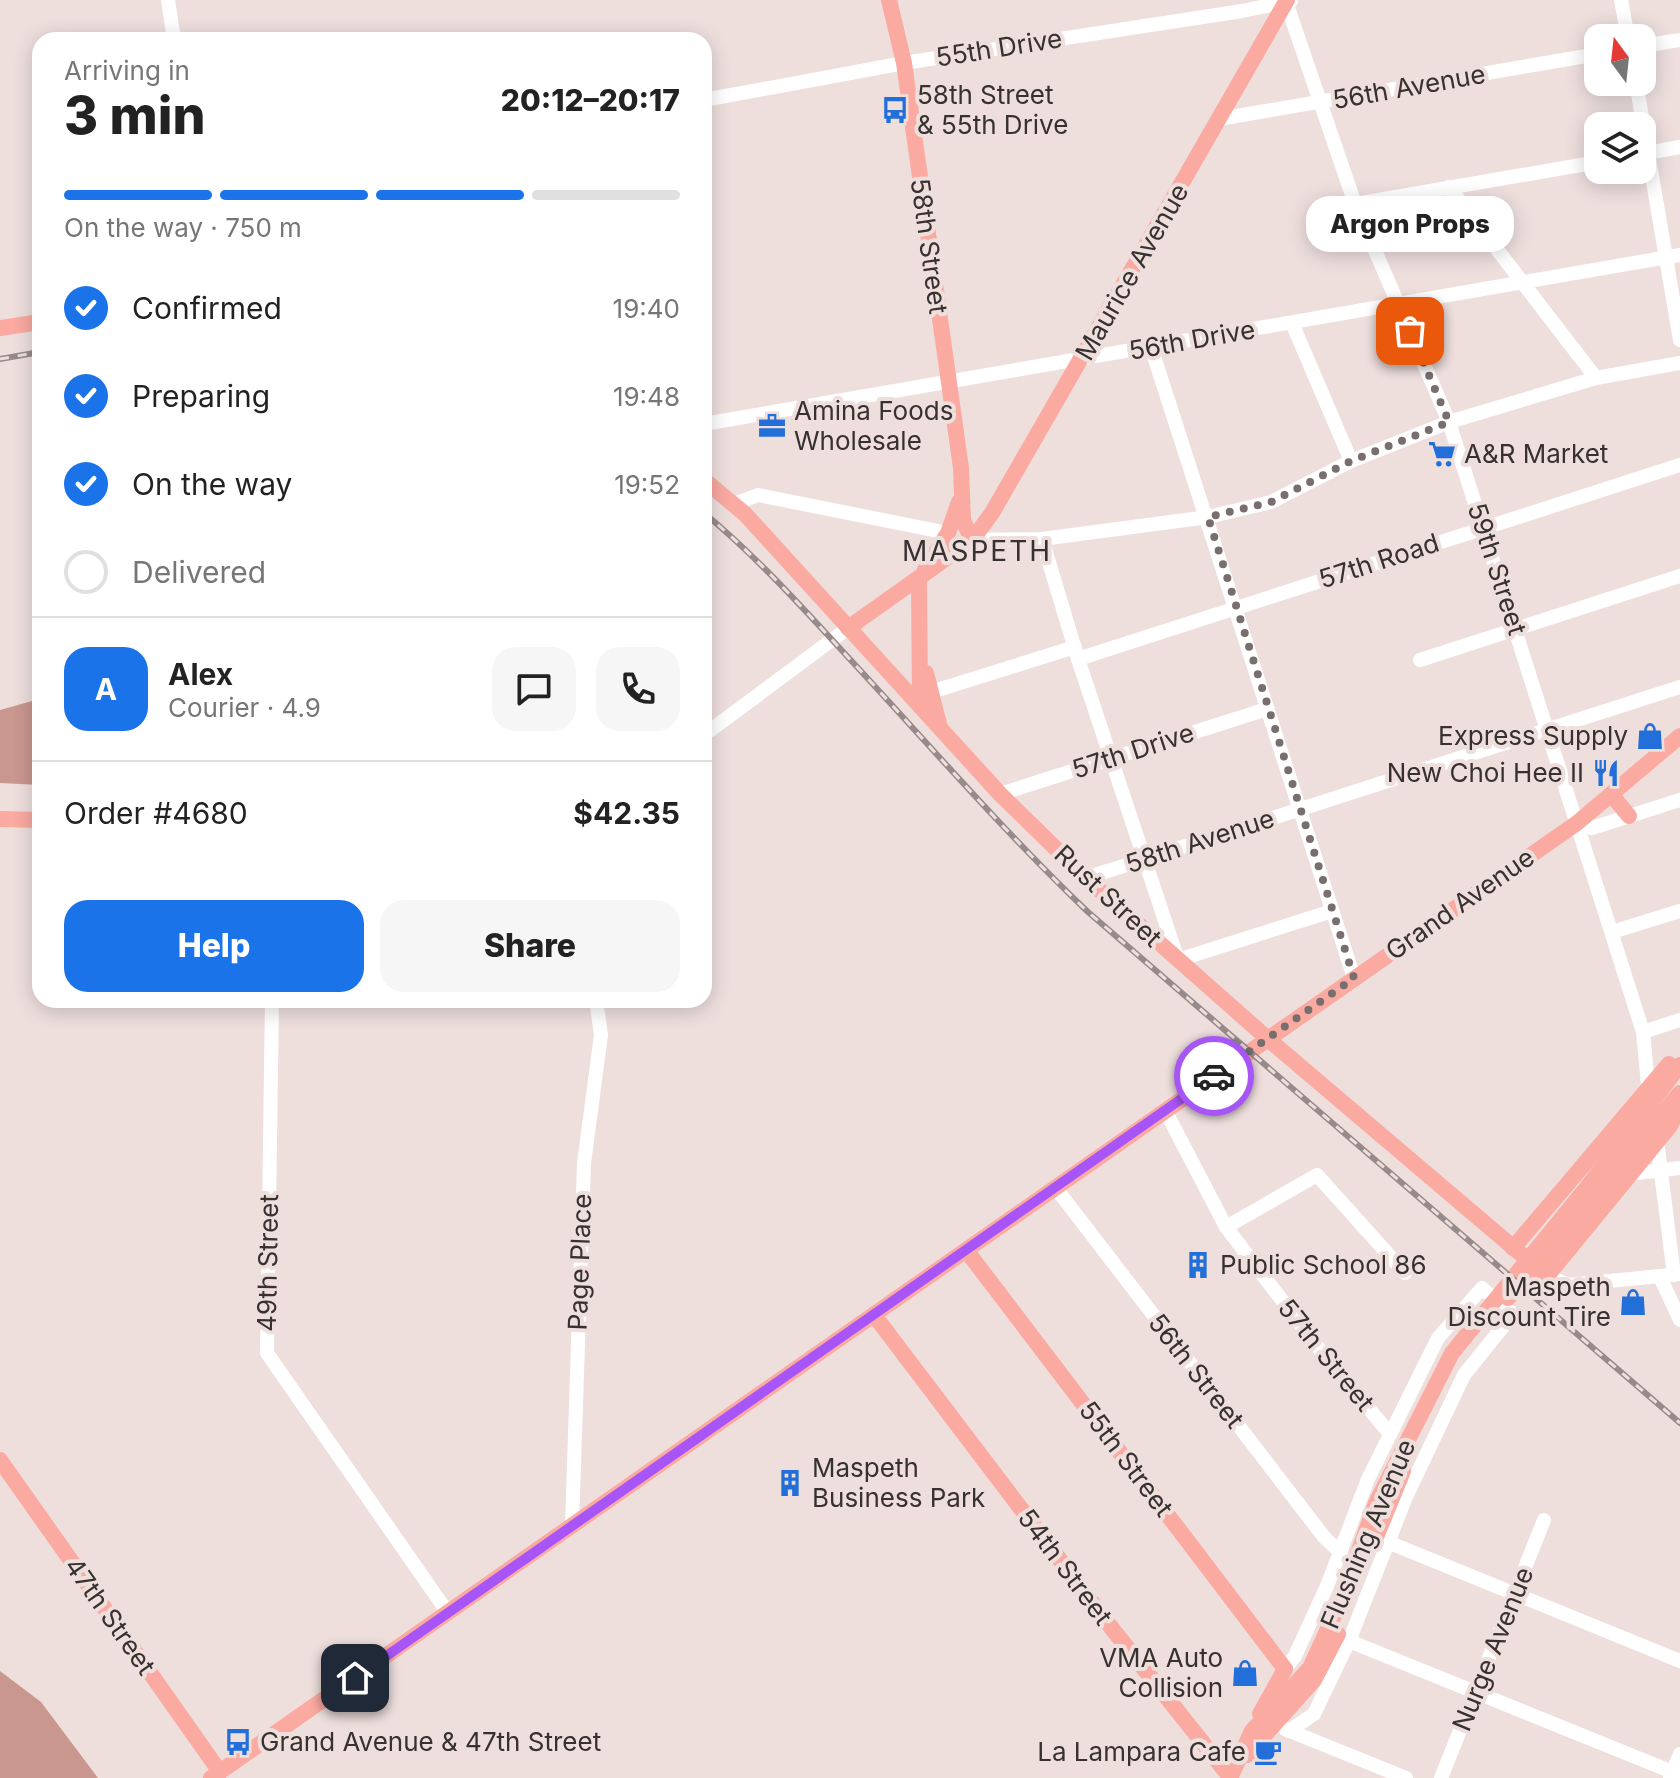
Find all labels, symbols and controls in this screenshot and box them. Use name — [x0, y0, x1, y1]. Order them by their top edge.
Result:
street label: 55th Drive — [934, 22, 1064, 73]
north arrow — [1584, 24, 1656, 96]
map controls — [1584, 24, 1656, 184]
text: Arriving in — [64, 55, 190, 86]
street label: 56th Avenue — [1330, 58, 1488, 115]
place label: 58th Street & 55th Drive — [917, 79, 1068, 140]
text: 20:12–20:17 — [501, 82, 680, 118]
text: 3 min — [64, 84, 206, 147]
bus stop icon: 58th Street & 55th Drive — [880, 95, 910, 125]
button: layers — [1584, 112, 1656, 184]
street label: 58th Street — [905, 176, 954, 316]
street label: Maurice Avenue — [1068, 178, 1195, 366]
callout: Argon Props — [1306, 195, 1514, 251]
text: Argon Props — [1330, 208, 1490, 239]
text: On the way · 750 m — [64, 212, 302, 243]
icon: check — [64, 286, 108, 330]
text: Confirmed — [132, 290, 282, 326]
text: 19:40 — [613, 293, 680, 324]
pin — [1376, 297, 1444, 365]
icon: bag — [1388, 309, 1432, 353]
street label: 56th Drive — [1126, 313, 1257, 366]
icon: check — [64, 374, 108, 418]
text: Preparing — [132, 378, 270, 414]
text: 19:48 — [613, 381, 680, 412]
place label: Amina Foods Wholesale — [794, 395, 953, 456]
office icon: Amina Foods Wholesale — [757, 411, 787, 441]
place label: A&R Market — [1464, 438, 1608, 469]
supermarket icon: A&R Market — [1427, 439, 1457, 469]
icon: check — [64, 462, 108, 506]
text: On the way — [132, 466, 292, 502]
text: 19:52 — [614, 469, 680, 500]
street label: 59th Street — [1462, 499, 1533, 639]
street label: 57th Road — [1315, 527, 1443, 594]
district label: MASPETH — [902, 534, 1052, 568]
text: Delivered — [132, 554, 266, 590]
button: chat — [492, 647, 576, 731]
button: phone — [596, 647, 680, 731]
text: Alex — [168, 656, 233, 692]
text: A — [95, 671, 117, 707]
text: Courier · 4.9 — [168, 692, 321, 723]
street label: 57th Drive — [1068, 716, 1198, 785]
place label: Express Supply — [1438, 720, 1628, 751]
shop icon: Express Supply — [1635, 721, 1665, 751]
place label: New Choi Hee II — [1387, 757, 1584, 788]
restaurant icon: New Choi Hee II — [1591, 758, 1621, 788]
text: Order #4680 — [64, 795, 248, 831]
text: $42.35 — [573, 795, 680, 831]
street label: 58th Avenue — [1122, 802, 1278, 879]
street label: Rust Street — [1048, 838, 1168, 953]
street label: Grand Avenue — [1380, 841, 1540, 966]
button: Help — [64, 900, 364, 992]
button: Share — [380, 900, 680, 992]
courier — [1174, 1036, 1254, 1116]
icon: car — [1192, 1054, 1236, 1098]
street label: Page Place — [562, 1193, 597, 1331]
street label: 49th Street — [251, 1194, 284, 1332]
place label: Public School 86 — [1220, 1249, 1427, 1280]
building icon: Public School 86 — [1183, 1250, 1213, 1280]
place label: Maspeth Discount Tire — [1448, 1271, 1611, 1332]
shop icon: Maspeth Discount Tire — [1618, 1287, 1648, 1317]
street label: 57th Street — [1272, 1292, 1381, 1417]
street label: 56th Street — [1142, 1307, 1251, 1434]
street label: 55th Street — [1073, 1395, 1180, 1522]
street label: Flushing Avenue — [1314, 1435, 1421, 1633]
place label: Maspeth Business Park — [812, 1452, 985, 1513]
building icon: Maspeth Business Park — [775, 1468, 805, 1498]
street label: 54th Street — [1012, 1503, 1119, 1631]
street label: 47th Street — [59, 1551, 162, 1680]
street label: Nurge Avenue — [1446, 1562, 1540, 1735]
place label: VMA Auto Collision — [1099, 1642, 1223, 1703]
pin — [321, 1644, 389, 1712]
icon: home — [333, 1656, 377, 1700]
shop icon: VMA Auto Collision — [1230, 1658, 1260, 1688]
place label: Grand Avenue & 47th Street — [260, 1726, 601, 1757]
bus stop icon: Grand Avenue & 47th Street — [223, 1727, 253, 1757]
place label: La Lampara Cafe — [1037, 1736, 1246, 1767]
cafe icon: La Lampara Cafe — [1253, 1737, 1283, 1767]

